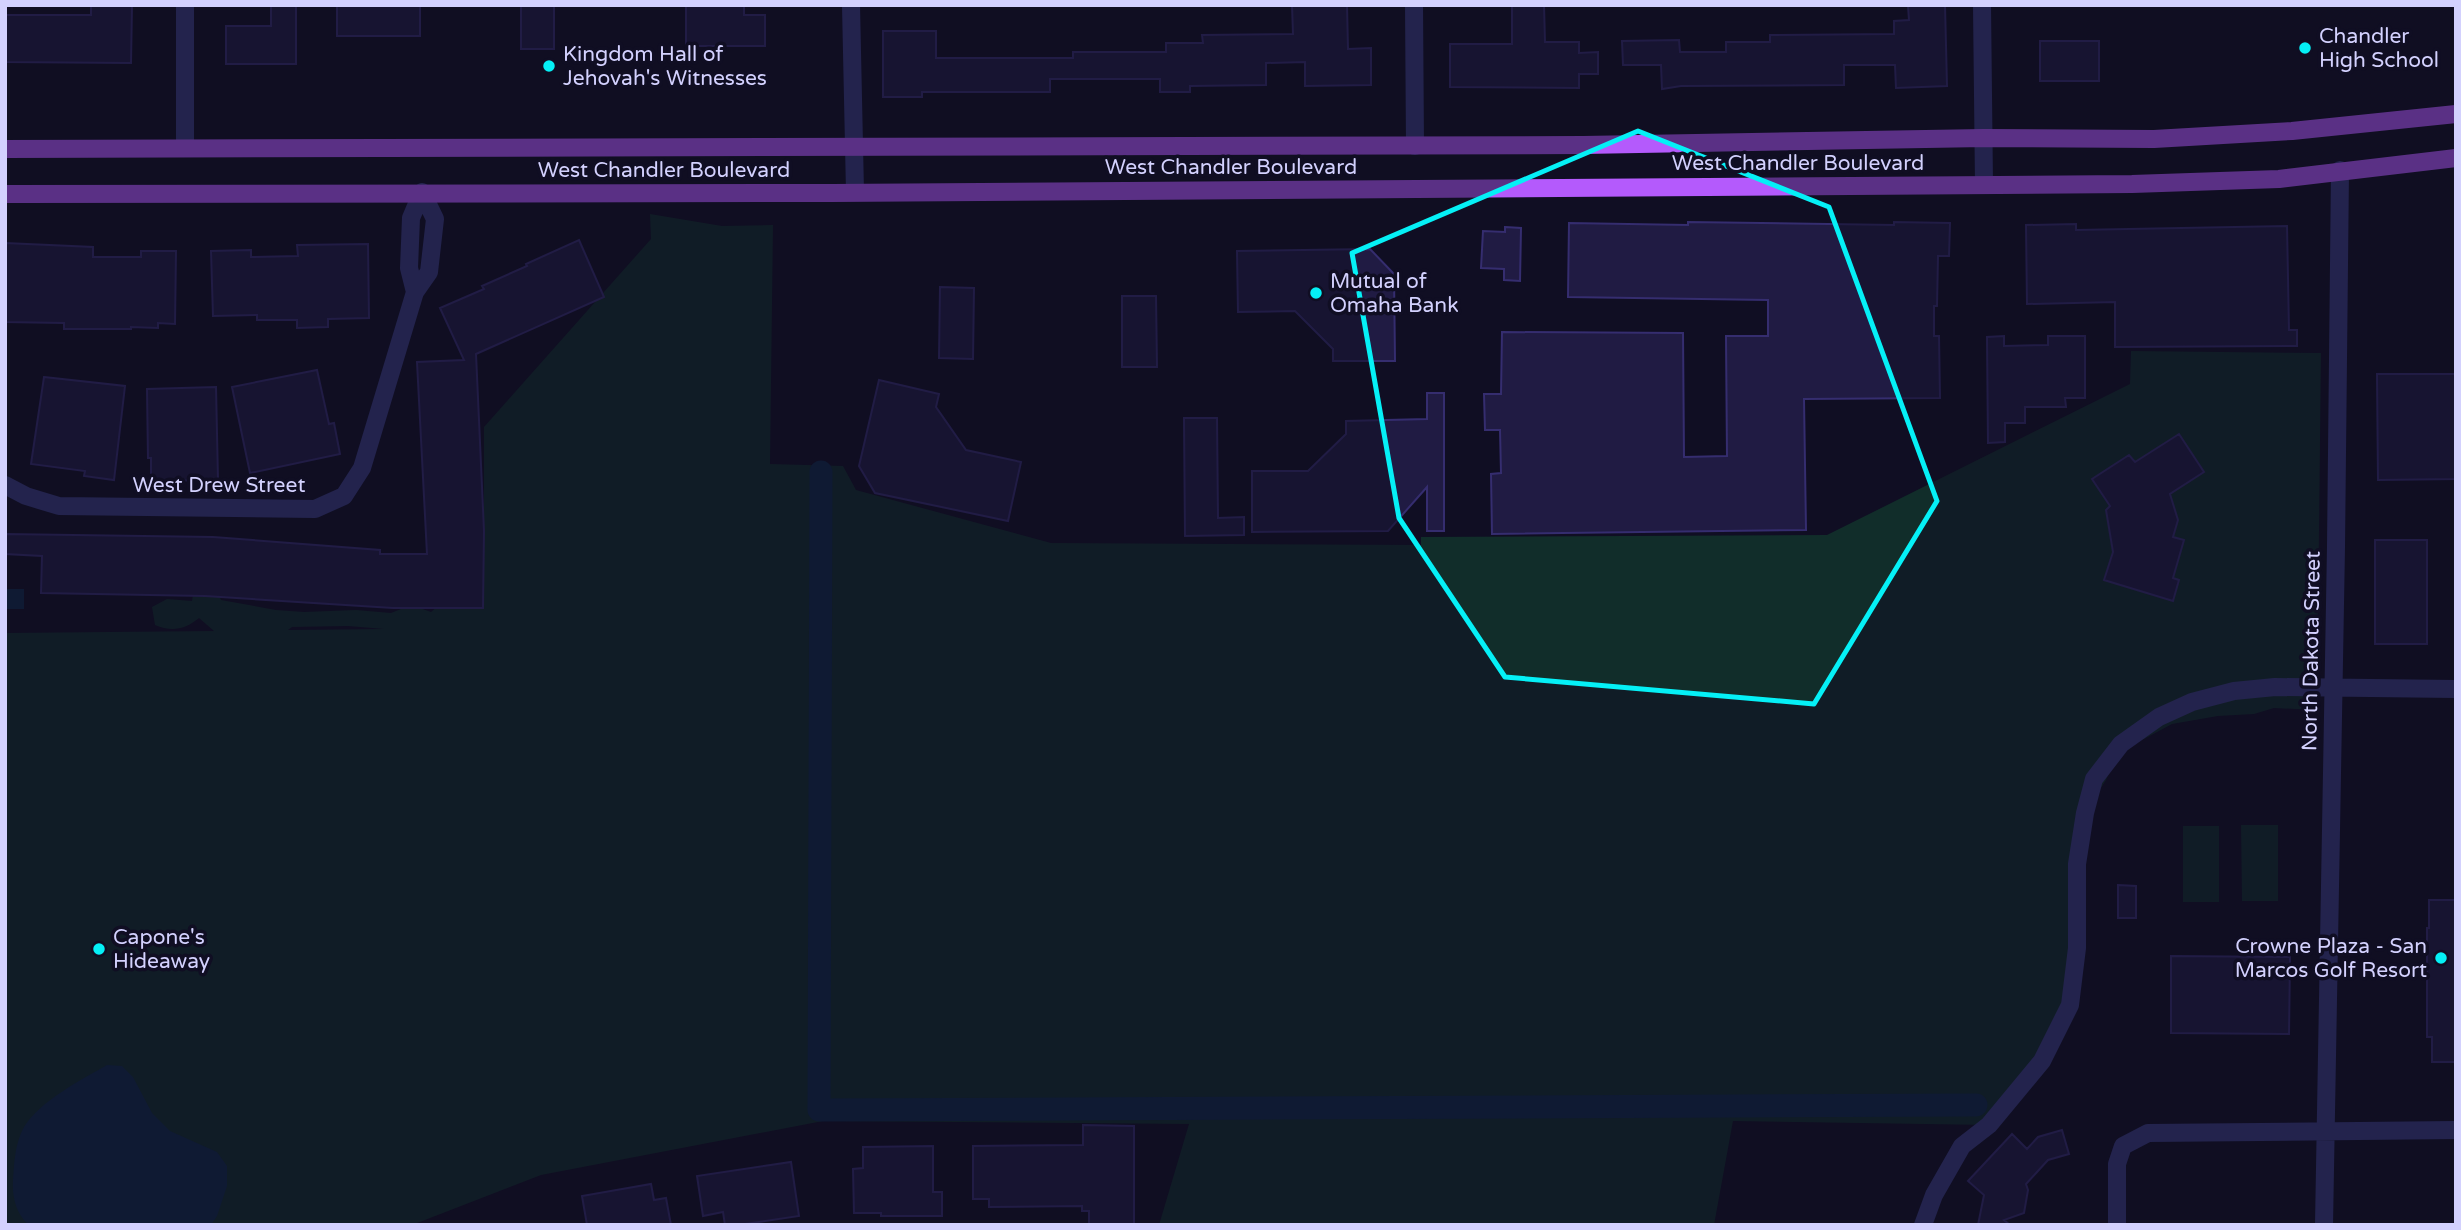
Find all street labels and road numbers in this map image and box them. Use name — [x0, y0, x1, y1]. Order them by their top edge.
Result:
street label: West Chandler Boulevard — [1672, 151, 1924, 176]
street label: West Chandler Boulevard — [1105, 155, 1357, 180]
street label: West Chandler Boulevard — [538, 158, 790, 183]
street label: West Drew Street — [133, 473, 305, 498]
street label: North Dakota Street — [2297, 551, 2326, 751]

